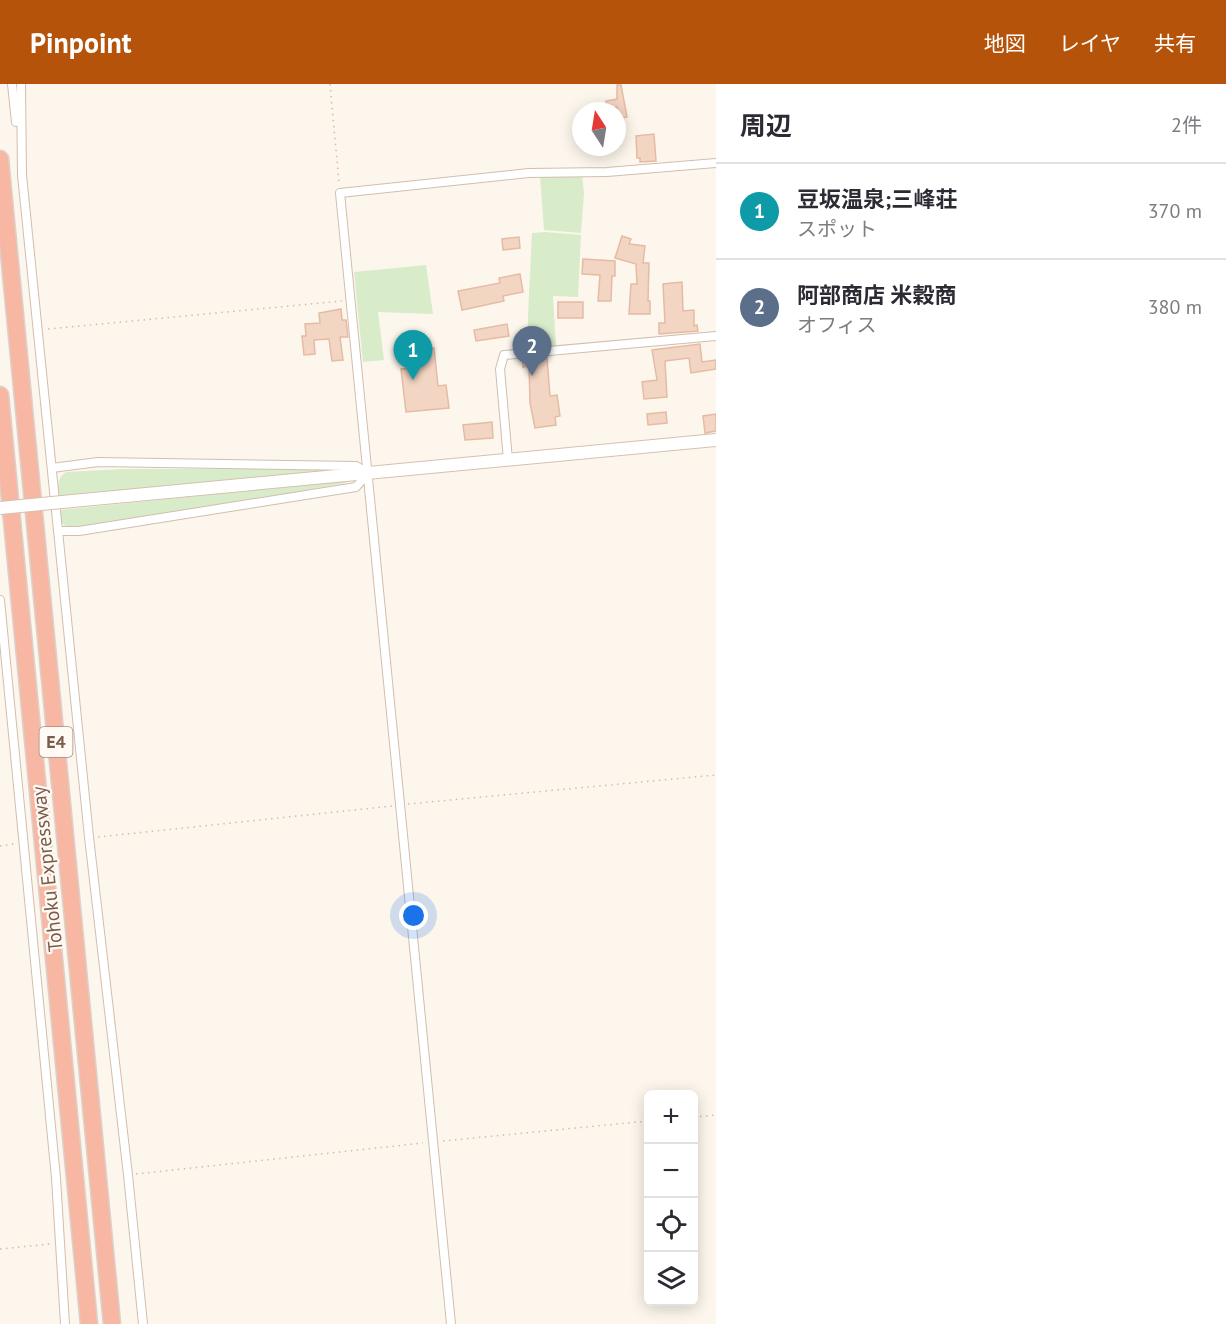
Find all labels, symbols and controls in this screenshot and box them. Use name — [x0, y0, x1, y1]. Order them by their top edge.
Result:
text: Pinpoint — [30, 24, 132, 61]
text: 地図 — [984, 30, 1026, 57]
text: レイヤ — [1059, 30, 1121, 57]
text: 共有 — [1154, 30, 1196, 57]
north arrow — [572, 102, 626, 156]
text: 周辺 — [740, 109, 792, 142]
text: 2件 — [1171, 112, 1202, 138]
text: 豆坂温泉;三峰荘 — [797, 185, 957, 213]
text: 1 — [754, 198, 765, 224]
text: 370 m — [1148, 198, 1202, 224]
text: スポット — [797, 216, 877, 242]
text: 阿部商店 米穀商 — [797, 281, 957, 309]
text: 2 — [754, 294, 765, 320]
text: 380 m — [1148, 294, 1202, 320]
text: オフィス — [797, 312, 877, 338]
pin: 2 — [512, 326, 552, 376]
pin: 1 — [394, 330, 432, 380]
road number: E4 — [40, 727, 72, 757]
street label: Tohoku Expressway — [25, 784, 69, 953]
your location — [399, 901, 428, 930]
map controls — [644, 1090, 698, 1306]
button: + — [644, 1090, 698, 1144]
button: − — [644, 1144, 698, 1198]
button: locate — [644, 1198, 698, 1252]
button: layers — [644, 1252, 698, 1306]

